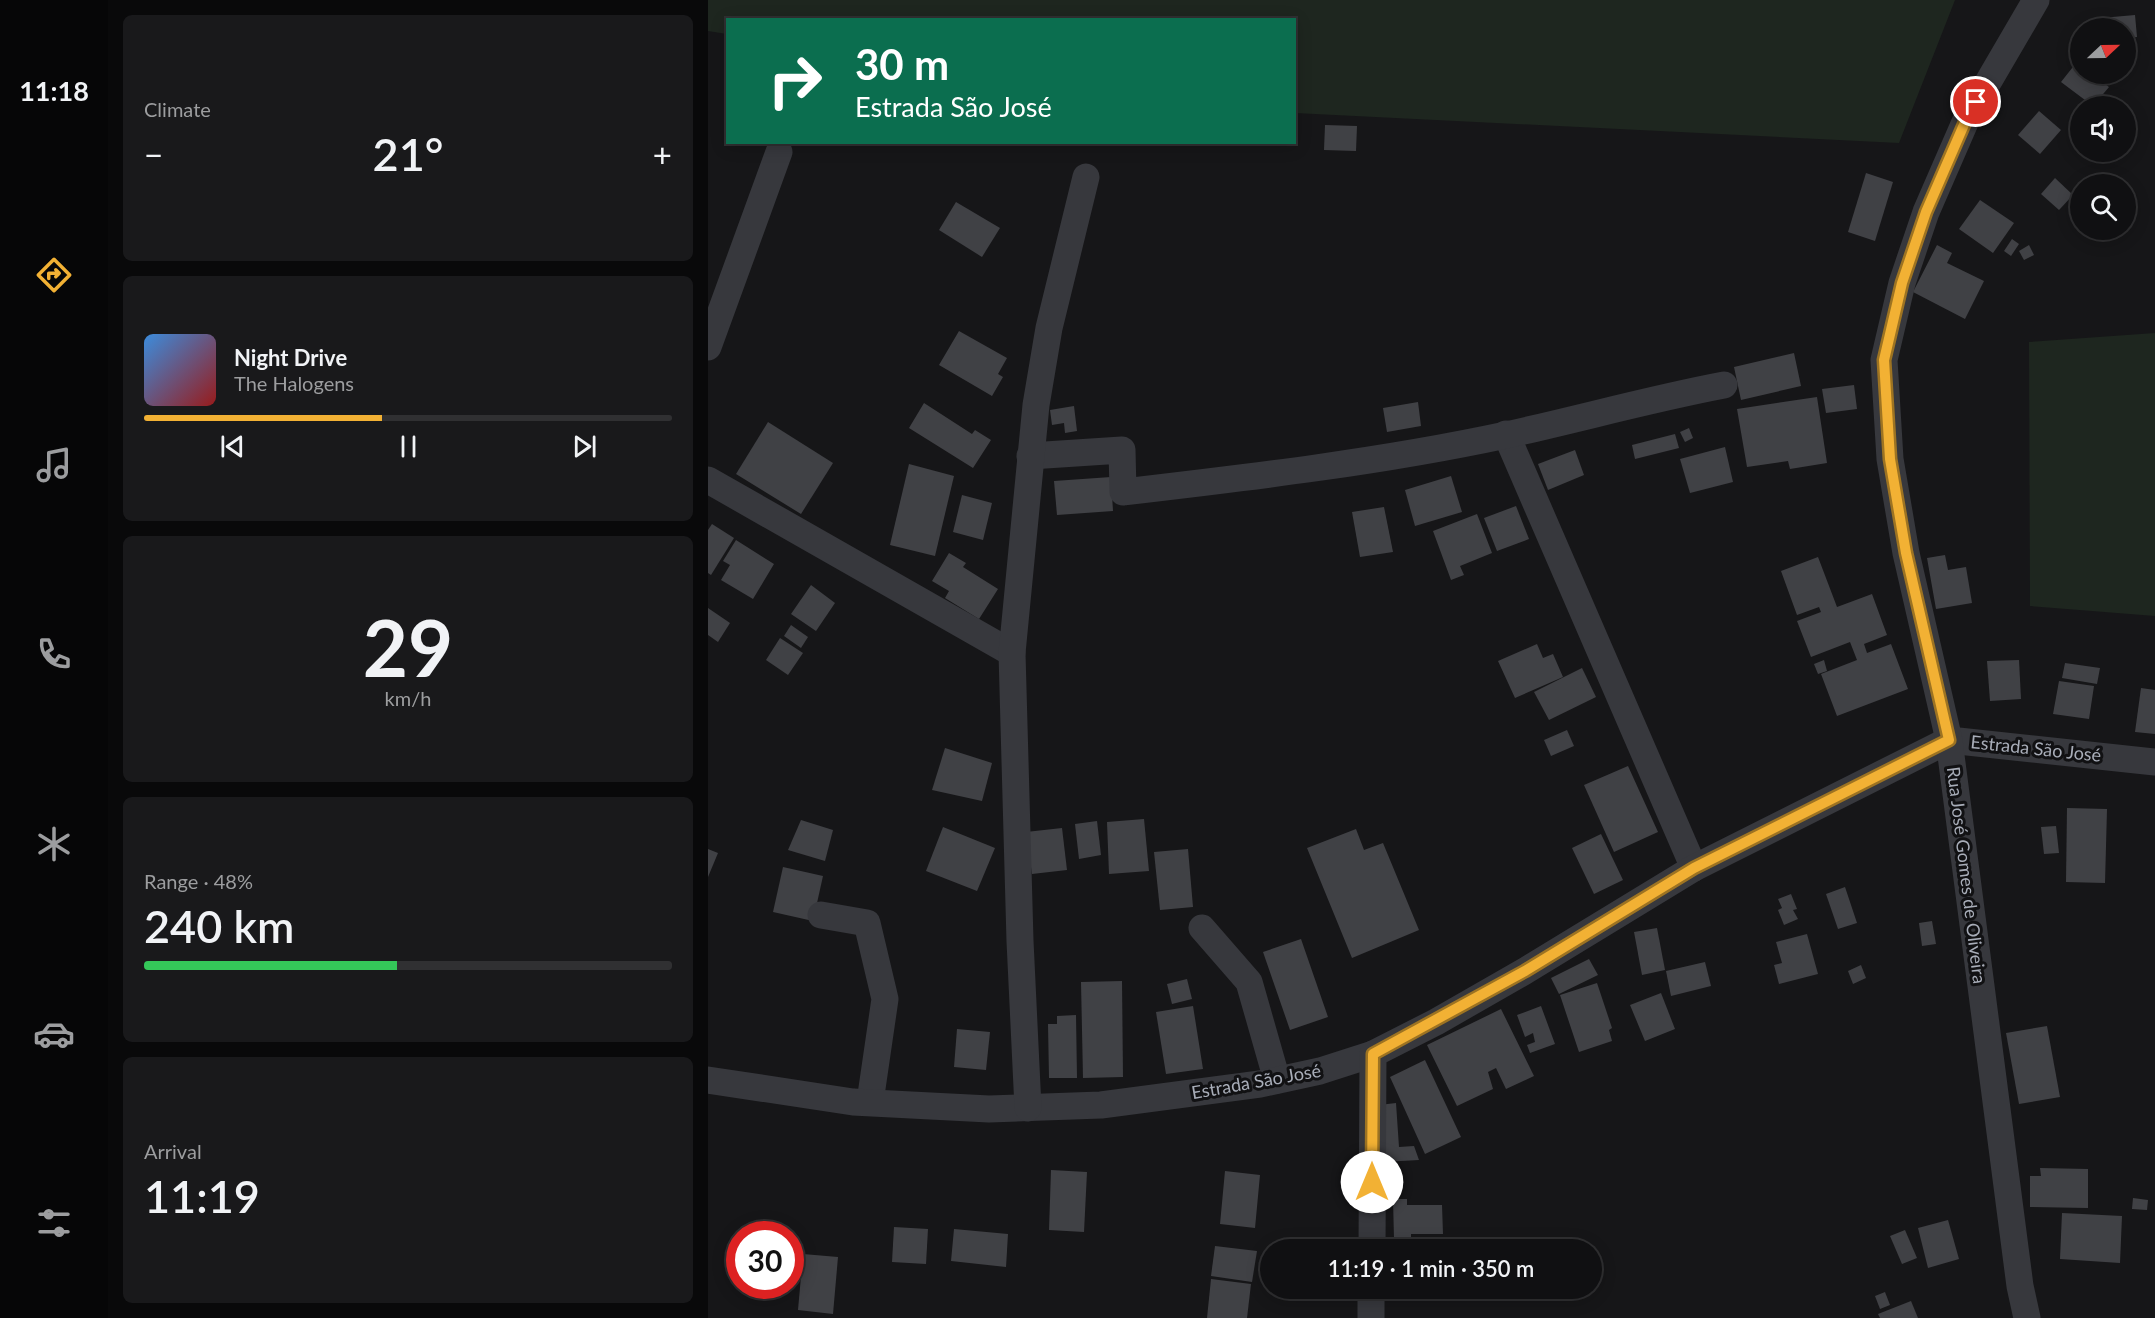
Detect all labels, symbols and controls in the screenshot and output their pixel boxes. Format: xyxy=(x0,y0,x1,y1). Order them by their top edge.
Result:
north arrow xyxy=(2070,18,2136,84)
map controls xyxy=(2070,18,2136,240)
text: 30 m xyxy=(855,39,949,89)
icon: right xyxy=(756,42,834,120)
text: 11:18 xyxy=(19,74,89,107)
pin xyxy=(1950,76,2001,127)
icon: arrive xyxy=(1959,85,1992,118)
text: Estrada São José xyxy=(855,90,1052,123)
button: sound xyxy=(2070,96,2136,162)
text: Climate xyxy=(144,97,211,121)
text: 21° xyxy=(373,127,443,181)
text: − xyxy=(144,134,163,174)
text: + xyxy=(653,134,672,174)
button: search xyxy=(2070,174,2136,240)
icon: directions xyxy=(33,254,75,296)
text: Night Drive xyxy=(234,344,347,371)
text: The Halogens xyxy=(234,371,354,395)
icon: previous xyxy=(216,430,249,463)
icon: pause xyxy=(392,430,425,463)
icon: next xyxy=(568,430,601,463)
icon: music xyxy=(33,444,75,486)
text: 29 xyxy=(363,600,453,694)
icon: phone xyxy=(33,633,75,675)
text: km/h xyxy=(385,686,431,710)
street label: Estrada São José xyxy=(1970,730,2102,766)
street label: Rua José Gomes de Oliveira xyxy=(1943,765,1991,985)
icon: climate xyxy=(33,823,75,865)
text: Range · 48% xyxy=(144,869,253,893)
text: 240 km xyxy=(144,899,294,953)
icon: car xyxy=(33,1013,75,1055)
street label: Estrada São José xyxy=(1190,1059,1322,1103)
text: Arrival xyxy=(144,1139,202,1163)
position arrow xyxy=(1340,1150,1404,1214)
text: 11:19 xyxy=(144,1169,260,1223)
icon: filters xyxy=(33,1202,75,1244)
speed limit sign: 30 xyxy=(726,1221,804,1299)
text: 11:19 · 1 min · 350 m xyxy=(1328,1255,1534,1282)

